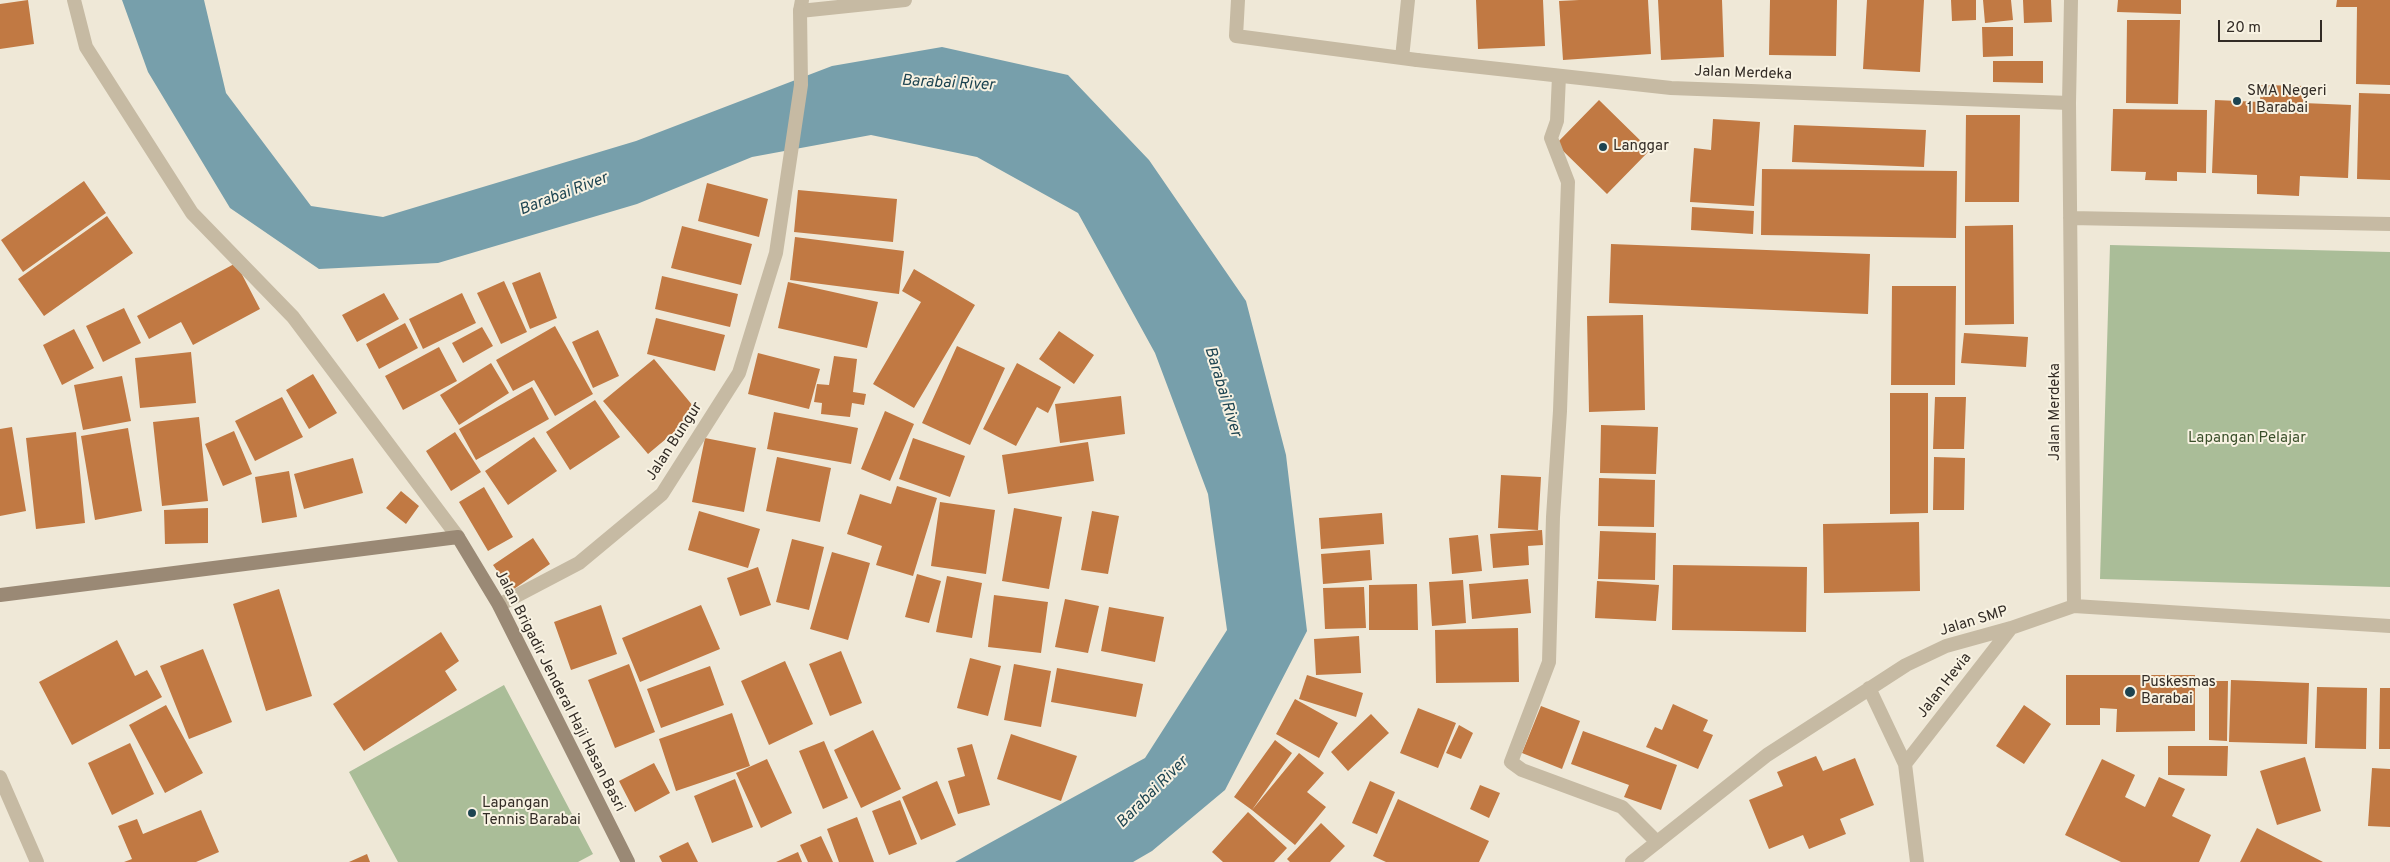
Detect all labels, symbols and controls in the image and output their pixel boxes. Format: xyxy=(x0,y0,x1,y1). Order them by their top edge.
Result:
scale bar xyxy=(2220,10,2324,42)
text: 20 m xyxy=(2226,19,2261,38)
street label: Jalan Merdeka xyxy=(1694,63,1792,85)
water label: Barabai River xyxy=(901,72,995,96)
place label: SMA Negeri 1 Barabai xyxy=(2247,83,2327,118)
marker: SMA Negeri 1 Barabai xyxy=(2231,95,2243,107)
place label: Langgar xyxy=(1613,138,1669,156)
marker: Langgar xyxy=(1597,141,1609,153)
water label: Barabai River xyxy=(517,169,611,221)
water label: Barabai River xyxy=(1199,345,1245,439)
street label: Jalan Merdeka xyxy=(2047,363,2065,461)
street label: Jalan Bungur xyxy=(643,399,707,485)
park label: Lapangan Pelajar xyxy=(2188,430,2306,448)
street label: Jalan Brigadir Jenderal Haji Hasan Basri xyxy=(490,567,628,815)
street label: Jalan SMP xyxy=(1938,603,2010,641)
street label: Jalan Hevia xyxy=(1914,650,1976,722)
place label: Puskesmas Barabai xyxy=(2141,674,2216,709)
marker: Puskesmas Barabai xyxy=(2123,685,2137,699)
water label: Barabai River xyxy=(1113,753,1193,833)
place label: Lapangan Tennis Barabai xyxy=(482,795,581,830)
marker: Lapangan Tennis Barabai xyxy=(466,807,478,819)

